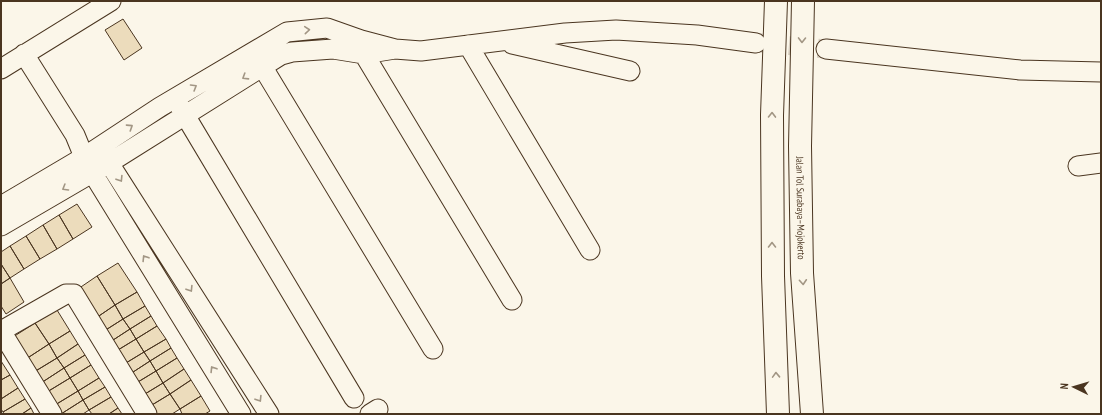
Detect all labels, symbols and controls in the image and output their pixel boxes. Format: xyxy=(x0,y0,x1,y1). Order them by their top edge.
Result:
one-way arrow xyxy=(304,26,310,35)
one-way arrow xyxy=(798,37,806,43)
one-way arrow xyxy=(242,72,249,80)
one-way arrow xyxy=(190,85,197,92)
one-way arrow xyxy=(768,112,777,118)
one-way arrow xyxy=(126,124,133,132)
street label: Jalan Tol Surabaya–Mojokerto xyxy=(793,155,808,260)
one-way arrow xyxy=(115,175,122,182)
one-way arrow xyxy=(62,183,69,190)
one-way arrow xyxy=(768,242,776,248)
one-way arrow xyxy=(142,255,150,262)
one-way arrow xyxy=(798,279,807,285)
one-way arrow xyxy=(185,285,192,292)
one-way arrow xyxy=(210,366,218,373)
north arrow xyxy=(1054,367,1094,407)
one-way arrow xyxy=(772,372,781,378)
text: N xyxy=(1057,383,1071,390)
one-way arrow xyxy=(255,395,262,402)

